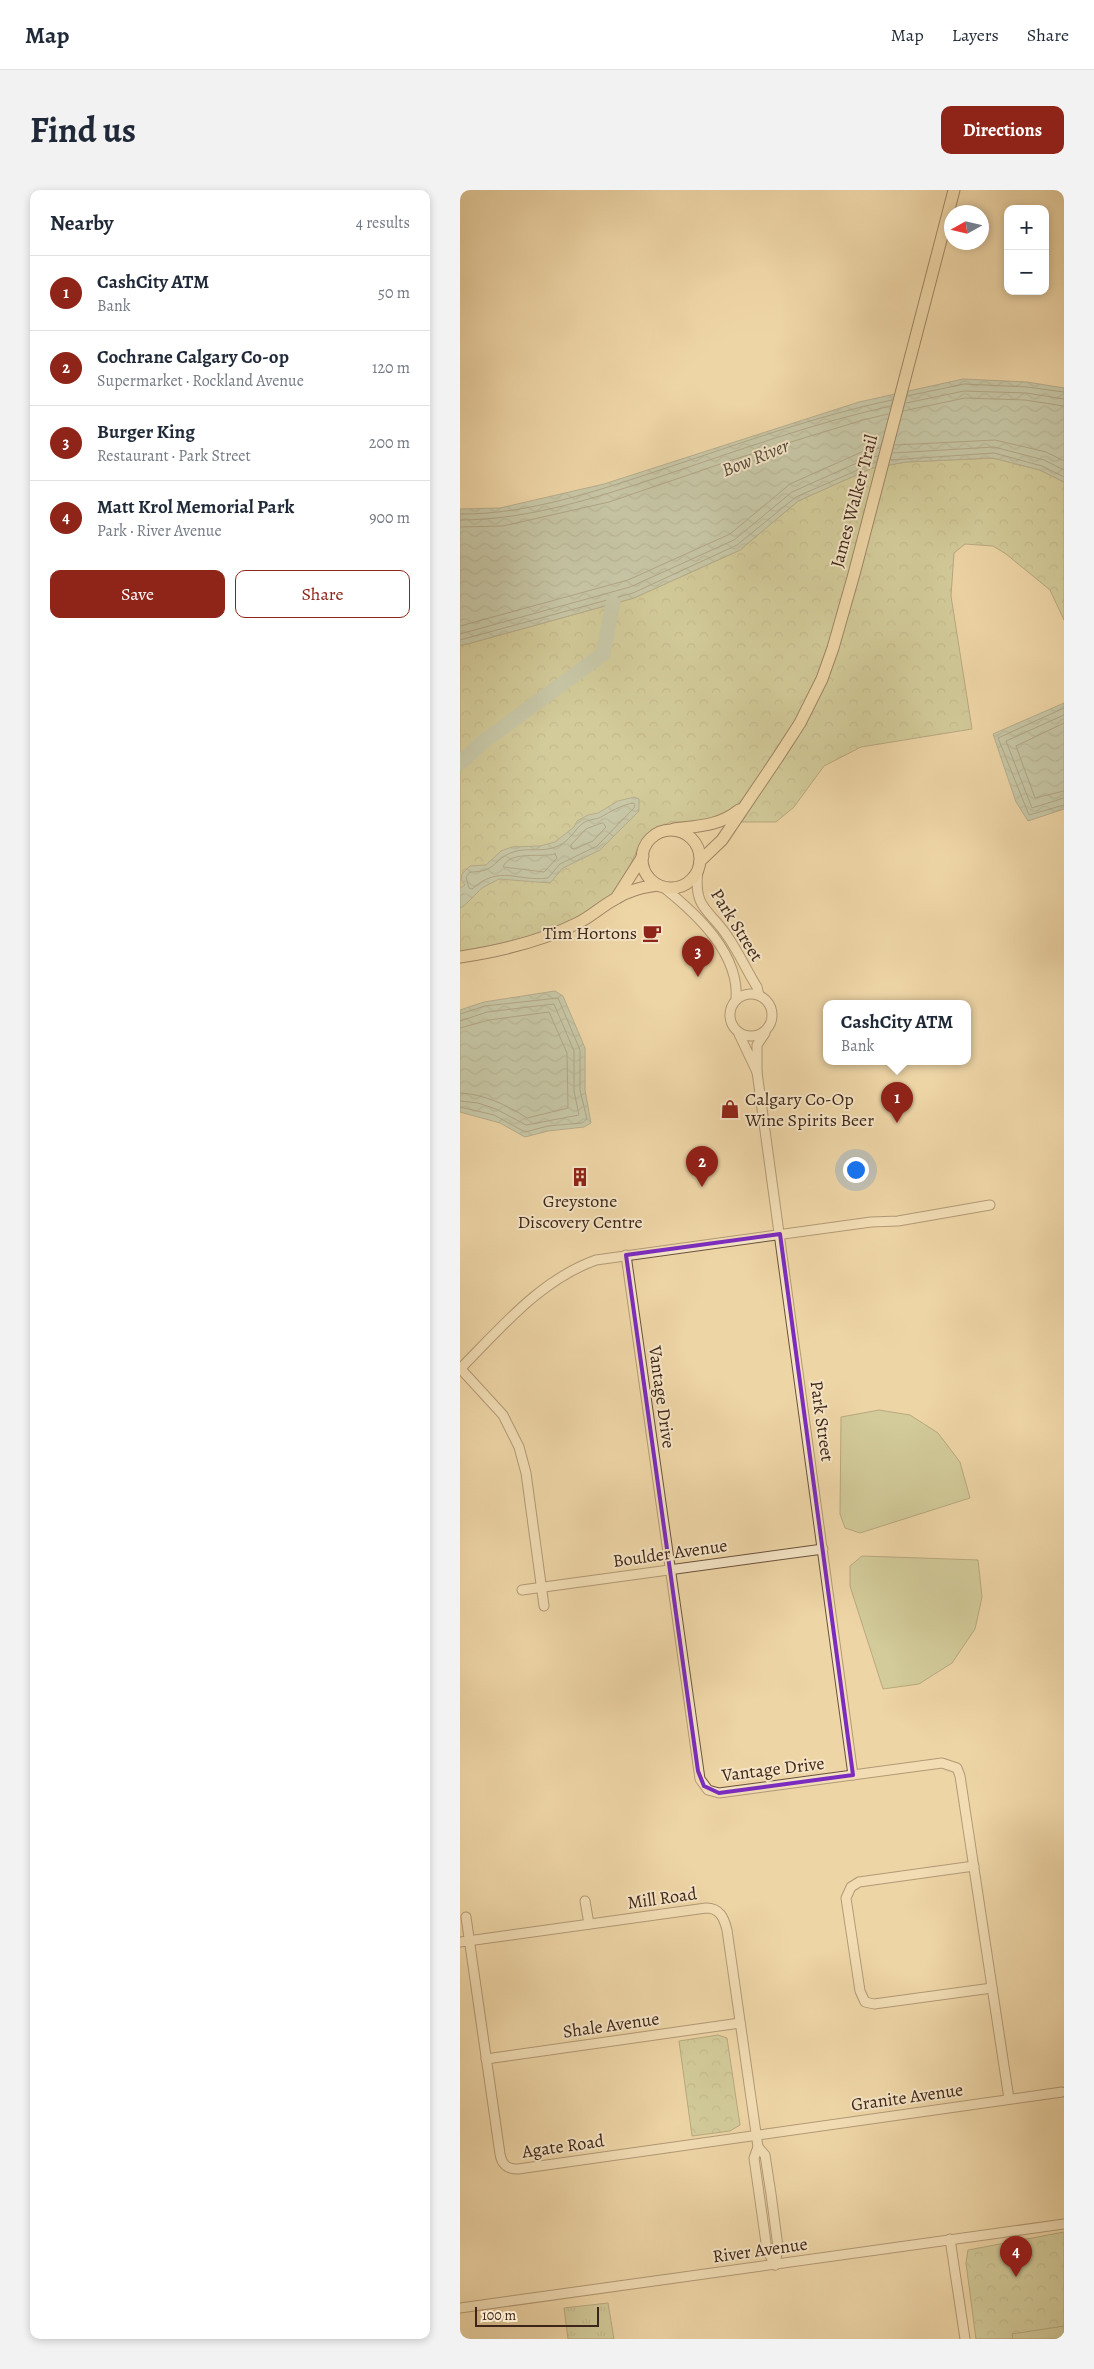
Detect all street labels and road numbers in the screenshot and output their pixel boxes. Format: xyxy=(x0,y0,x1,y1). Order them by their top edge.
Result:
street label: James Walker Trail xyxy=(825,431,883,570)
street label: Park Street xyxy=(705,884,769,966)
street label: Vantage Drive xyxy=(643,1343,681,1450)
street label: Park Street xyxy=(804,1379,840,1463)
street label: Boulder Avenue xyxy=(611,1533,729,1573)
street label: Vantage Drive xyxy=(719,1751,826,1787)
street label: Mill Road xyxy=(626,1881,699,1915)
street label: Shale Avenue xyxy=(561,2006,661,2044)
street label: Granite Avenue xyxy=(849,2077,965,2117)
street label: Agate Road xyxy=(519,2128,606,2164)
street label: River Avenue xyxy=(711,2231,809,2269)

